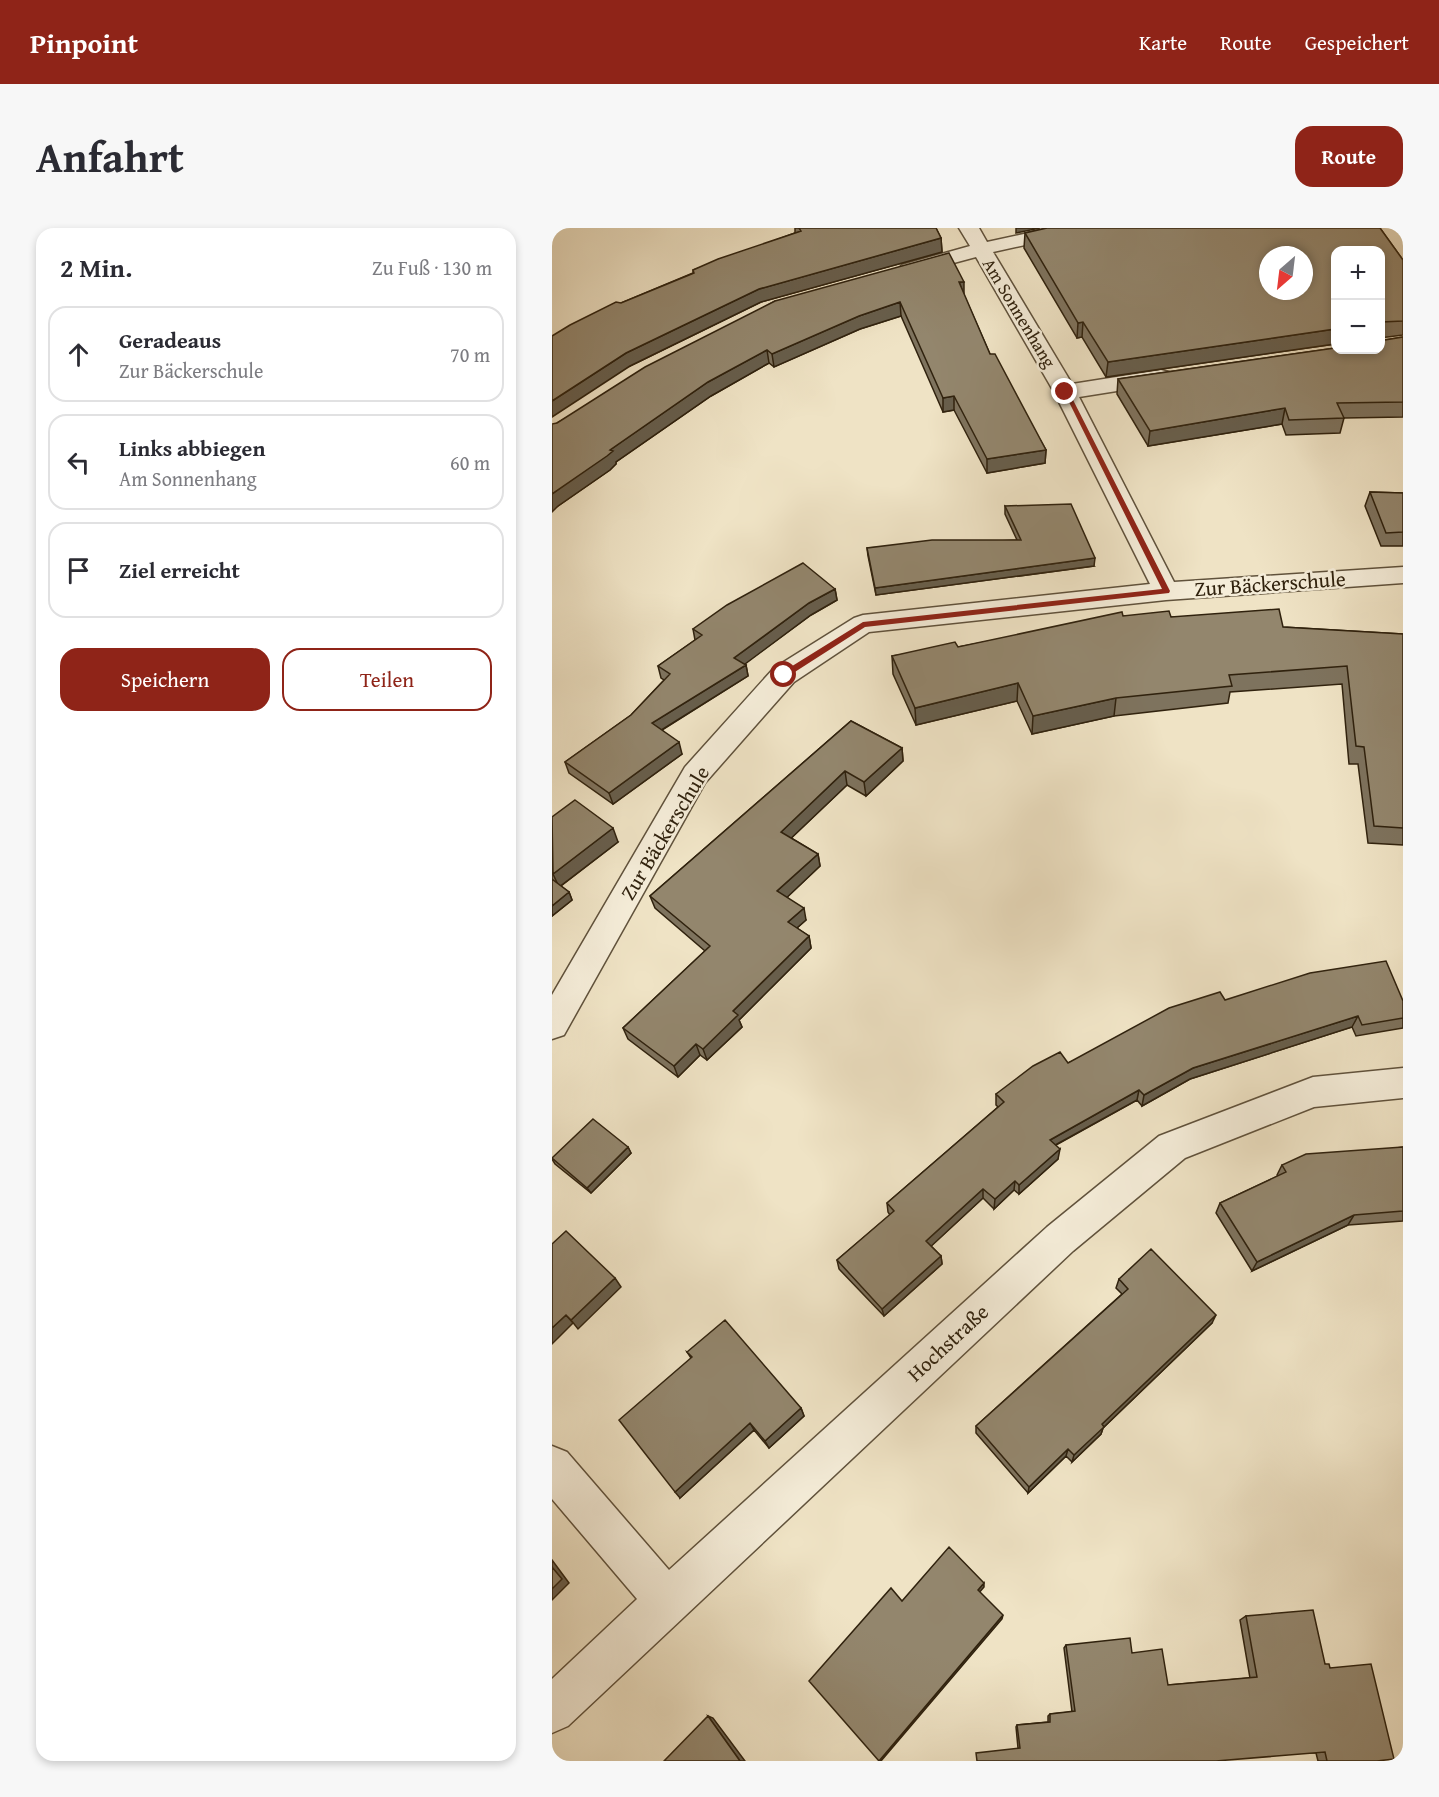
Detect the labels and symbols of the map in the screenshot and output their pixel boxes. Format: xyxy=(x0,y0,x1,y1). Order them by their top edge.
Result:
north arrow xyxy=(1259,246,1313,300)
street label: Am Sonnenhang xyxy=(976,253,1063,373)
route end xyxy=(1051,378,1077,404)
street label: Zur Bäckerschule xyxy=(1193,563,1347,604)
route start xyxy=(770,661,796,687)
street label: Zur Bäckerschule xyxy=(612,760,717,906)
street label: Hochstraße xyxy=(900,1297,996,1389)

